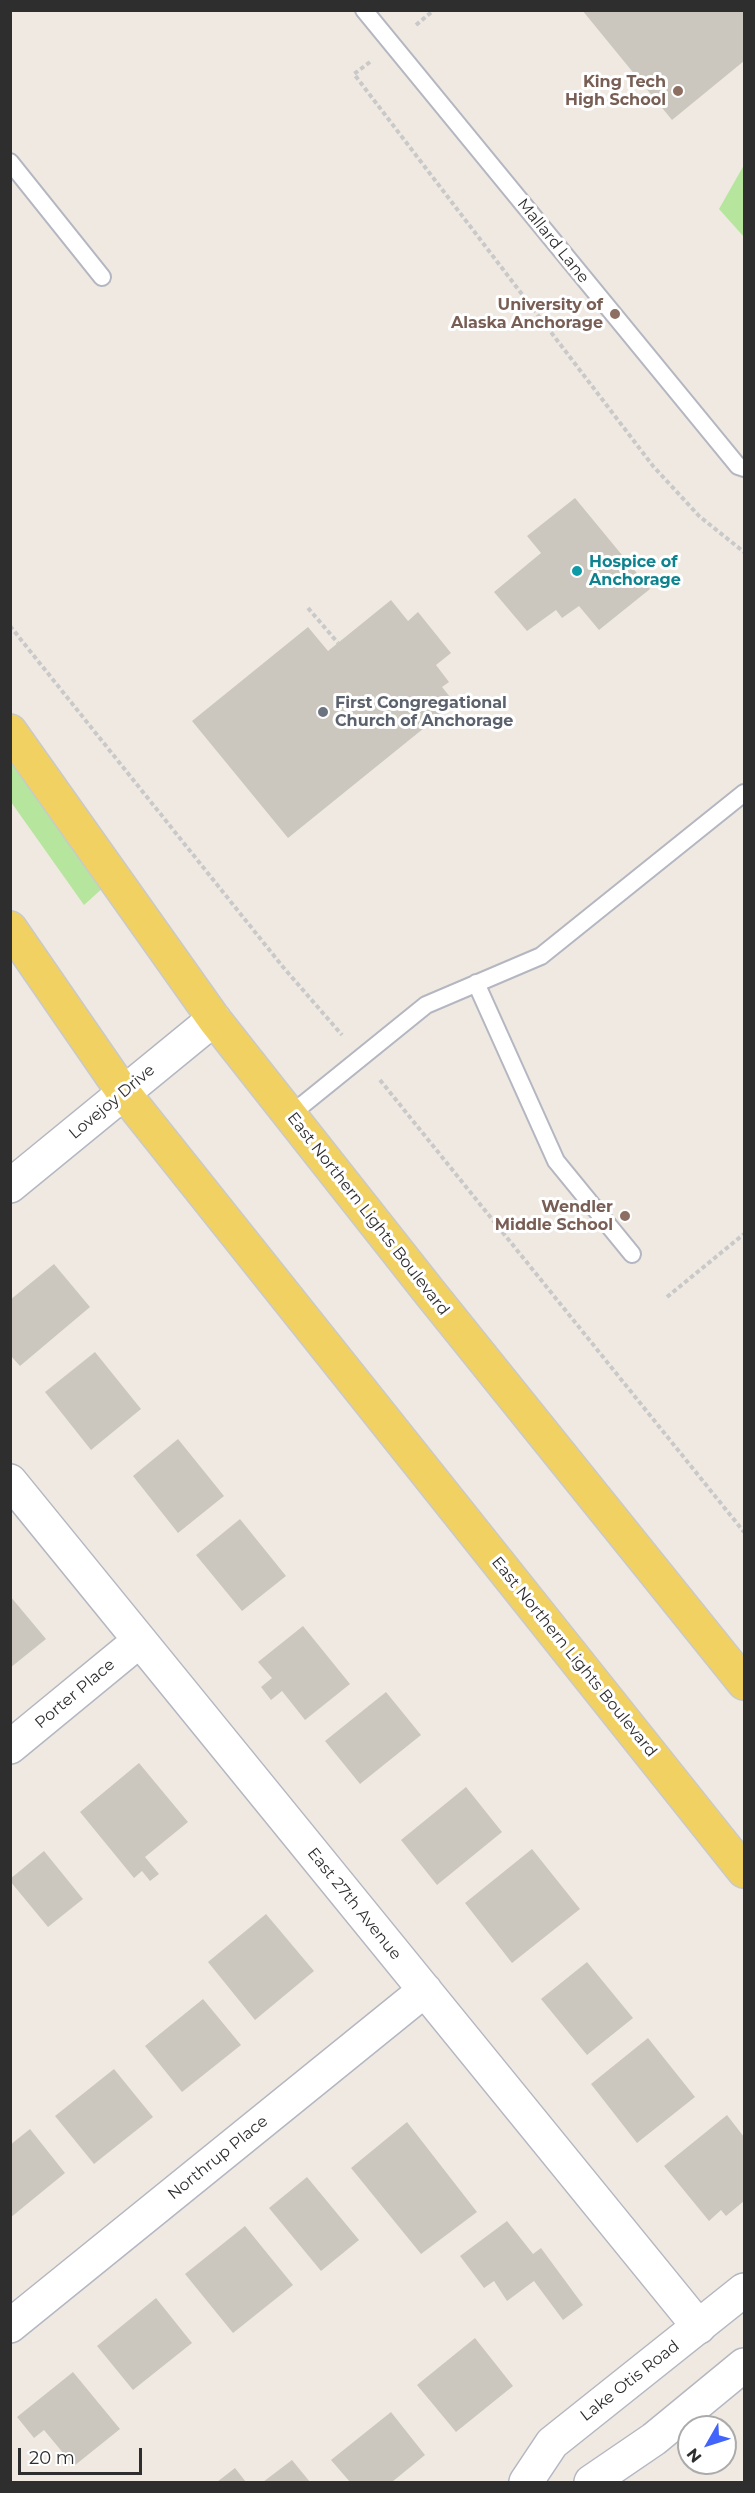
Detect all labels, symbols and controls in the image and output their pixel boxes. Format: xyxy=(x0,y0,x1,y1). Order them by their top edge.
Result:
place label: King Tech High School xyxy=(565,72,666,110)
marker: King Tech High School xyxy=(671,84,685,98)
street label: Mallard Lane xyxy=(513,195,593,287)
place label: University of Alaska Anchorage xyxy=(451,295,603,333)
marker: University of Alaska Anchorage xyxy=(608,307,622,321)
place label: Hospice of Anchorage xyxy=(589,552,681,590)
marker: Hospice of Anchorage xyxy=(570,564,584,578)
place label: First Congregational Church of Anchorage xyxy=(335,693,513,731)
marker: First Congregational Church of Anchorage xyxy=(316,705,330,719)
street label: Lovejoy Drive xyxy=(65,1061,159,1143)
street label: East Northern Lights Boulevard xyxy=(283,1109,453,1319)
place label: Wendler Middle School xyxy=(495,1197,613,1235)
marker: Wendler Middle School xyxy=(618,1209,632,1223)
street label: East Northern Lights Boulevard xyxy=(487,1553,661,1761)
street label: Porter Place xyxy=(31,1655,119,1733)
street label: East 27th Avenue xyxy=(303,1844,405,1964)
street label: Northrup Place xyxy=(164,2112,272,2204)
street label: Lake Otis Road xyxy=(577,2336,683,2426)
north arrow xyxy=(677,2415,737,2475)
scale bar xyxy=(21,2436,146,2474)
text: N xyxy=(683,2444,706,2466)
text: 20 m xyxy=(29,2447,75,2469)

